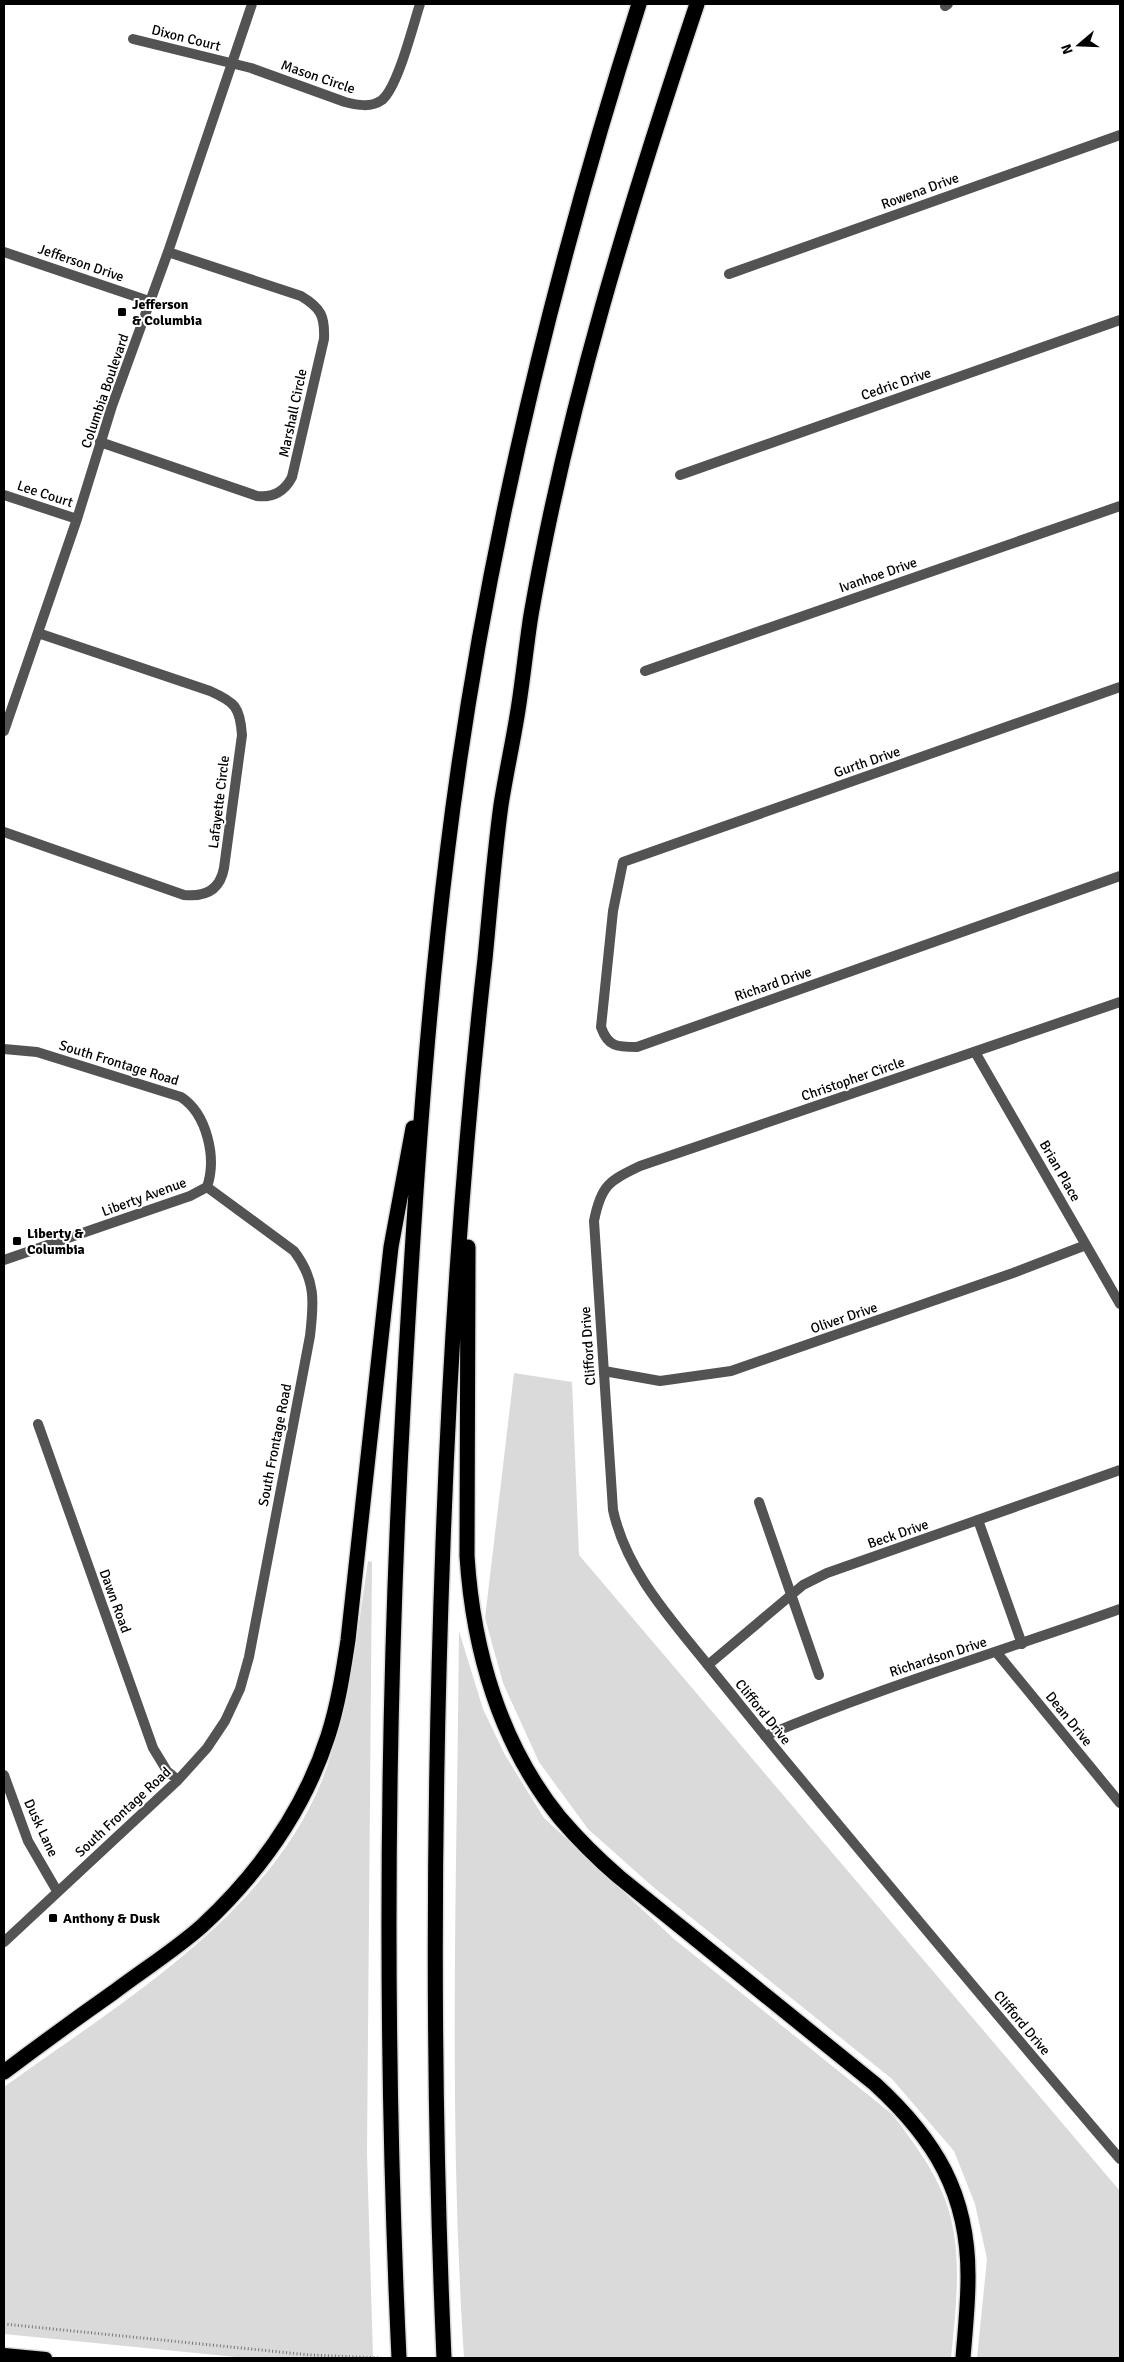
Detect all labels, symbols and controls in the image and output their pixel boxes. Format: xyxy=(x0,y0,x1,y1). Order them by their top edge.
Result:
north arrow xyxy=(1054,20,1104,70)
street label: Dixon Court xyxy=(150,21,222,55)
text: N xyxy=(1058,42,1077,56)
street label: Mason Circle xyxy=(279,56,357,98)
street label: Rowena Drive xyxy=(879,169,961,213)
street label: Jefferson Drive xyxy=(36,240,126,286)
place label: Jefferson & Columbia xyxy=(132,296,202,329)
marker: Jefferson & Columbia xyxy=(116,306,128,318)
street label: Columbia Boulevard xyxy=(77,332,133,450)
street label: Cedric Drive xyxy=(859,364,933,404)
street label: Marshall Circle xyxy=(275,367,311,459)
street label: Lee Court xyxy=(15,477,75,511)
street label: Ivanhoe Drive xyxy=(837,554,919,596)
street label: Gurth Drive xyxy=(832,743,902,781)
street label: Lafayette Circle xyxy=(205,754,233,850)
street label: Richard Drive xyxy=(732,963,814,1005)
street label: South Frontage Road xyxy=(57,1037,181,1089)
street label: Christopher Circle xyxy=(799,1053,907,1105)
street label: Brian Place xyxy=(1036,1137,1084,1205)
street label: Liberty Avenue xyxy=(99,1174,189,1220)
place label: Liberty & Columbia xyxy=(27,1225,85,1258)
marker: Liberty & Columbia xyxy=(11,1235,23,1247)
street label: Oliver Drive xyxy=(808,1299,880,1337)
street label: Clifford Drive xyxy=(577,1306,599,1386)
street label: South Frontage Road xyxy=(255,1382,295,1508)
street label: Beck Drive xyxy=(865,1516,931,1552)
street label: Dawn Road xyxy=(96,1567,134,1635)
street label: Richardson Drive xyxy=(887,1633,989,1681)
street label: Clifford Drive xyxy=(731,1676,795,1748)
street label: Dean Drive xyxy=(1042,1688,1096,1750)
street label: South Frontage Road xyxy=(72,1763,174,1861)
street label: Dusk Lane xyxy=(20,1796,62,1860)
place label: Anthony & Dusk xyxy=(63,1910,161,1927)
marker: Anthony & Dusk xyxy=(47,1912,59,1924)
street label: Clifford Drive xyxy=(990,1987,1054,2059)

